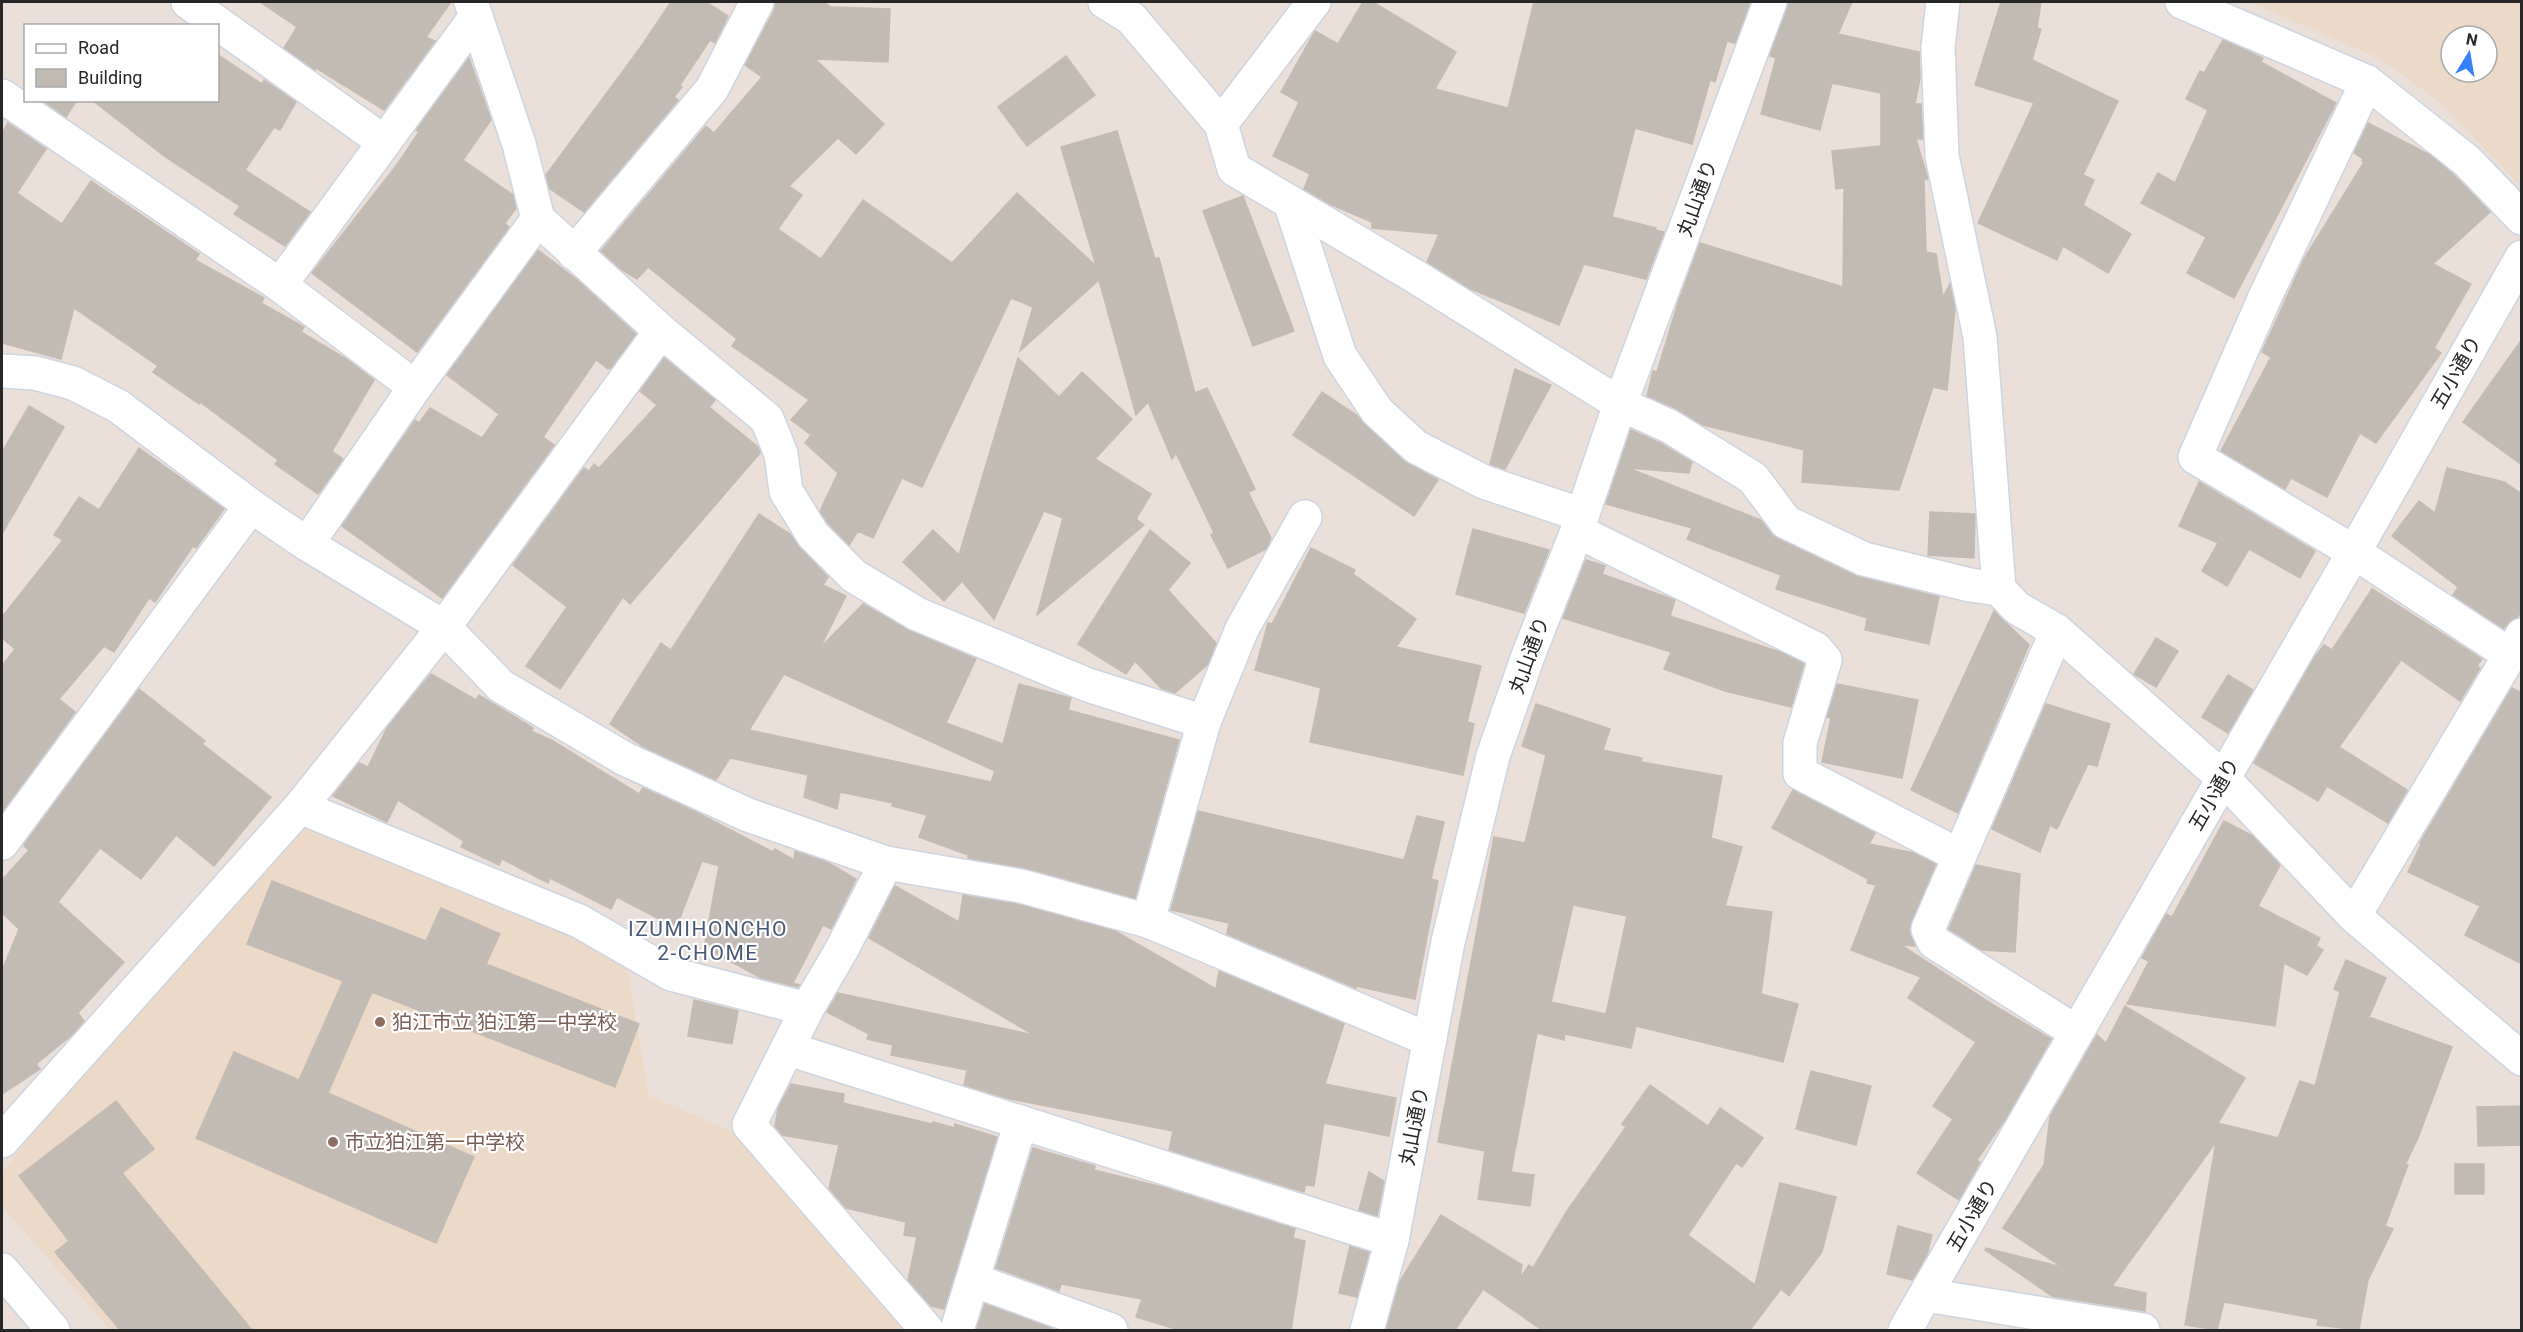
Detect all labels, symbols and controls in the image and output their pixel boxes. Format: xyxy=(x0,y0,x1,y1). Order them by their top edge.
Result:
legend xyxy=(24,24,219,102)
north arrow xyxy=(2439,24,2499,84)
text: N xyxy=(2464,29,2479,50)
text: Road xyxy=(78,37,119,58)
text: Building xyxy=(78,67,142,88)
street label: 丸山通り xyxy=(1672,156,1722,240)
street label: 五小通り xyxy=(2426,331,2486,413)
street label: 丸山通り xyxy=(1504,613,1554,697)
street label: 五小通り xyxy=(2184,753,2244,835)
district label: IZUMIHONCHO 2-CHOME xyxy=(628,917,788,965)
place label: 狛江市立 狛江第一中学校 xyxy=(392,1010,617,1034)
marker: 狛江市立 狛江第一中学校 xyxy=(373,1015,387,1029)
street label: 丸山通り xyxy=(1395,1084,1433,1168)
place label: 市立狛江第一中学校 xyxy=(345,1130,525,1154)
marker: 市立狛江第一中学校 xyxy=(326,1135,340,1149)
street label: 五小通り xyxy=(1942,1174,2002,1256)

